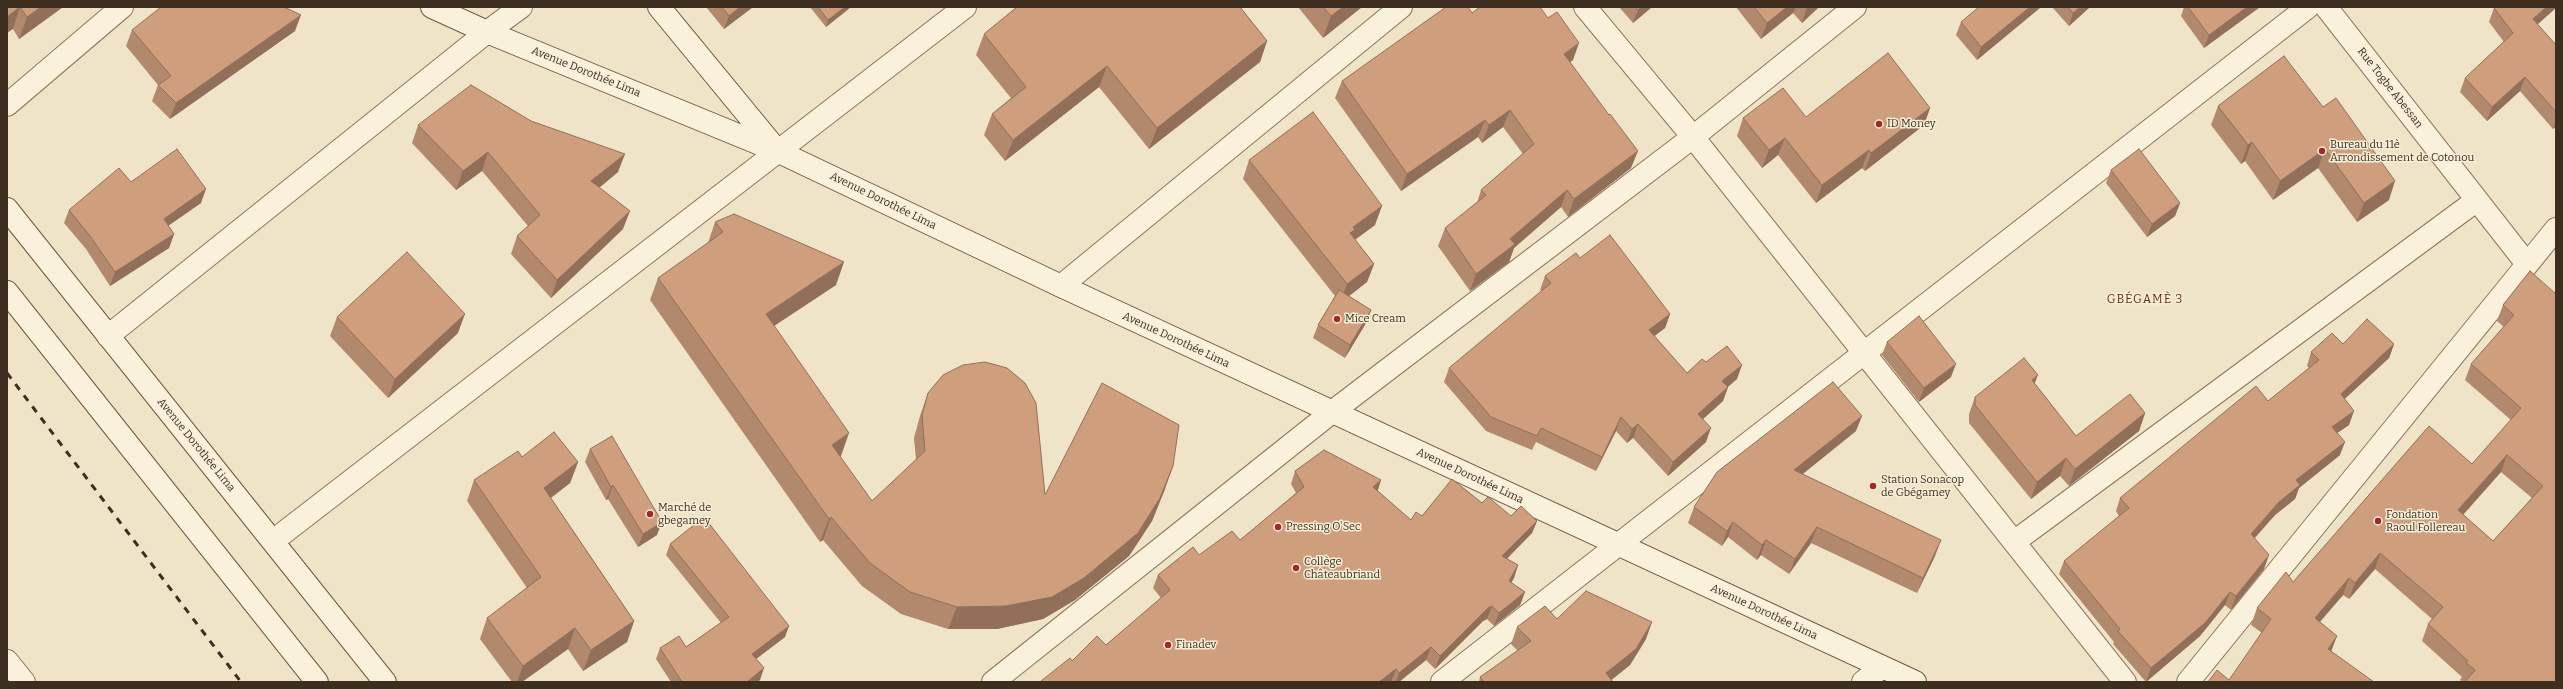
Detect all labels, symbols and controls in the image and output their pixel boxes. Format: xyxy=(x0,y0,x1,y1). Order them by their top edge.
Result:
street label: Avenue Dorothée Lima xyxy=(529,44,643,100)
street label: Rue Togbe Abessan xyxy=(2355,45,2425,131)
place label: ID Money xyxy=(1887,117,1935,131)
marker: ID Money xyxy=(1874,119,1884,129)
place label: Bureau du 11è Arrondissement de Cotonou xyxy=(2330,138,2474,164)
marker: Bureau du 11è Arrondissement de Cotonou xyxy=(2317,146,2327,156)
street label: Avenue Dorothée Lima xyxy=(828,170,938,232)
district label: GBÉGAMÈ 3 xyxy=(2107,293,2183,307)
street label: Avenue Dorothée Lima xyxy=(1120,309,1232,371)
place label: Mice Cream xyxy=(1345,312,1406,326)
marker: Mice Cream xyxy=(1332,314,1342,324)
street label: Avenue Dorothée Lima xyxy=(154,396,238,494)
street label: Avenue Dorothée Lima xyxy=(1414,445,1526,507)
place label: Station Sonacop de Gbégamey xyxy=(1881,473,1964,499)
marker: Station Sonacop de Gbégamey xyxy=(1868,481,1878,491)
place label: Marché de gbegamey xyxy=(658,501,711,527)
place label: Fondation Raoul Follereau xyxy=(2386,508,2465,534)
marker: Marché de gbegamey xyxy=(645,509,655,519)
marker: Fondation Raoul Follereau xyxy=(2373,516,2383,526)
place label: Pressing O'Sec xyxy=(1286,520,1361,534)
marker: Pressing O'Sec xyxy=(1273,522,1283,532)
place label: Collège Châteaubriand xyxy=(1304,555,1380,581)
marker: Collège Châteaubriand xyxy=(1291,563,1301,573)
street label: Avenue Dorothée Lima xyxy=(1708,581,1820,643)
place label: Finadev xyxy=(1176,638,1216,652)
marker: Finadev xyxy=(1163,640,1173,650)

